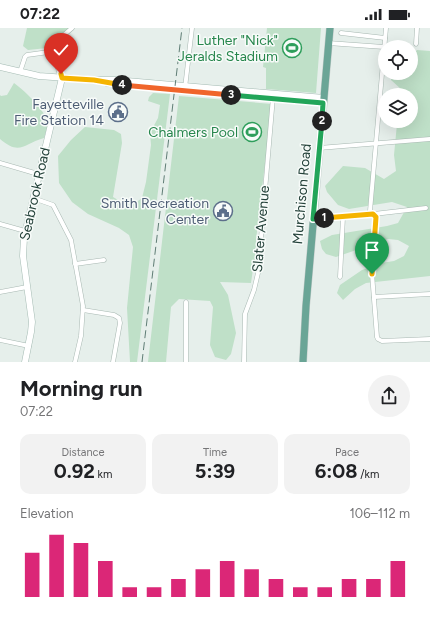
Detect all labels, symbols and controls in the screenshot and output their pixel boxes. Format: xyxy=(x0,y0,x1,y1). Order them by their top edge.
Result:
text: 07:22 xyxy=(20,5,60,23)
place label: Luther "Nick" Jeralds Stadium xyxy=(178,32,278,65)
pin xyxy=(44,33,78,74)
sports icon: Luther "Nick" Jeralds Stadium xyxy=(281,37,303,59)
icon: check xyxy=(50,39,72,61)
map controls xyxy=(378,40,418,128)
button: locate xyxy=(378,40,418,80)
pin: 4 xyxy=(112,75,132,95)
text: 4 xyxy=(119,78,125,91)
pin: 3 xyxy=(221,85,241,105)
text: 3 xyxy=(228,88,234,101)
button: layers xyxy=(378,88,418,128)
place label: Fayetteville Fire Station 14 xyxy=(14,96,104,129)
public building icon: Fayetteville Fire Station 14 xyxy=(107,101,129,123)
pin: 2 xyxy=(312,111,332,131)
text: 2 xyxy=(319,114,325,127)
sports icon: Chalmers Pool xyxy=(241,121,263,143)
place label: Chalmers Pool xyxy=(148,124,238,141)
street label: Murchison Road xyxy=(289,143,315,245)
street label: Seabrook Road xyxy=(16,146,54,242)
street label: Slater Avenue xyxy=(249,184,273,273)
place label: Smith Recreation Center xyxy=(101,195,209,228)
public building icon: Smith Recreation Center xyxy=(212,200,234,222)
pin: 1 xyxy=(314,208,334,228)
text: 1 xyxy=(322,211,326,224)
pin xyxy=(355,233,389,274)
icon: arrive xyxy=(361,239,383,261)
text: Morning run xyxy=(20,375,143,402)
button: share xyxy=(368,375,410,417)
text: 07:22 xyxy=(20,404,53,419)
text: Distance xyxy=(61,446,105,459)
text: Time xyxy=(203,446,227,459)
text: Pace xyxy=(335,446,359,459)
text: 0.92 xyxy=(54,459,95,483)
text: 5:39 xyxy=(195,459,235,483)
text: 6:08 xyxy=(315,459,358,483)
text: km xyxy=(95,468,112,481)
text: /km xyxy=(358,468,379,481)
text: Elevation xyxy=(20,506,73,521)
text: 106–112 m xyxy=(350,506,410,521)

